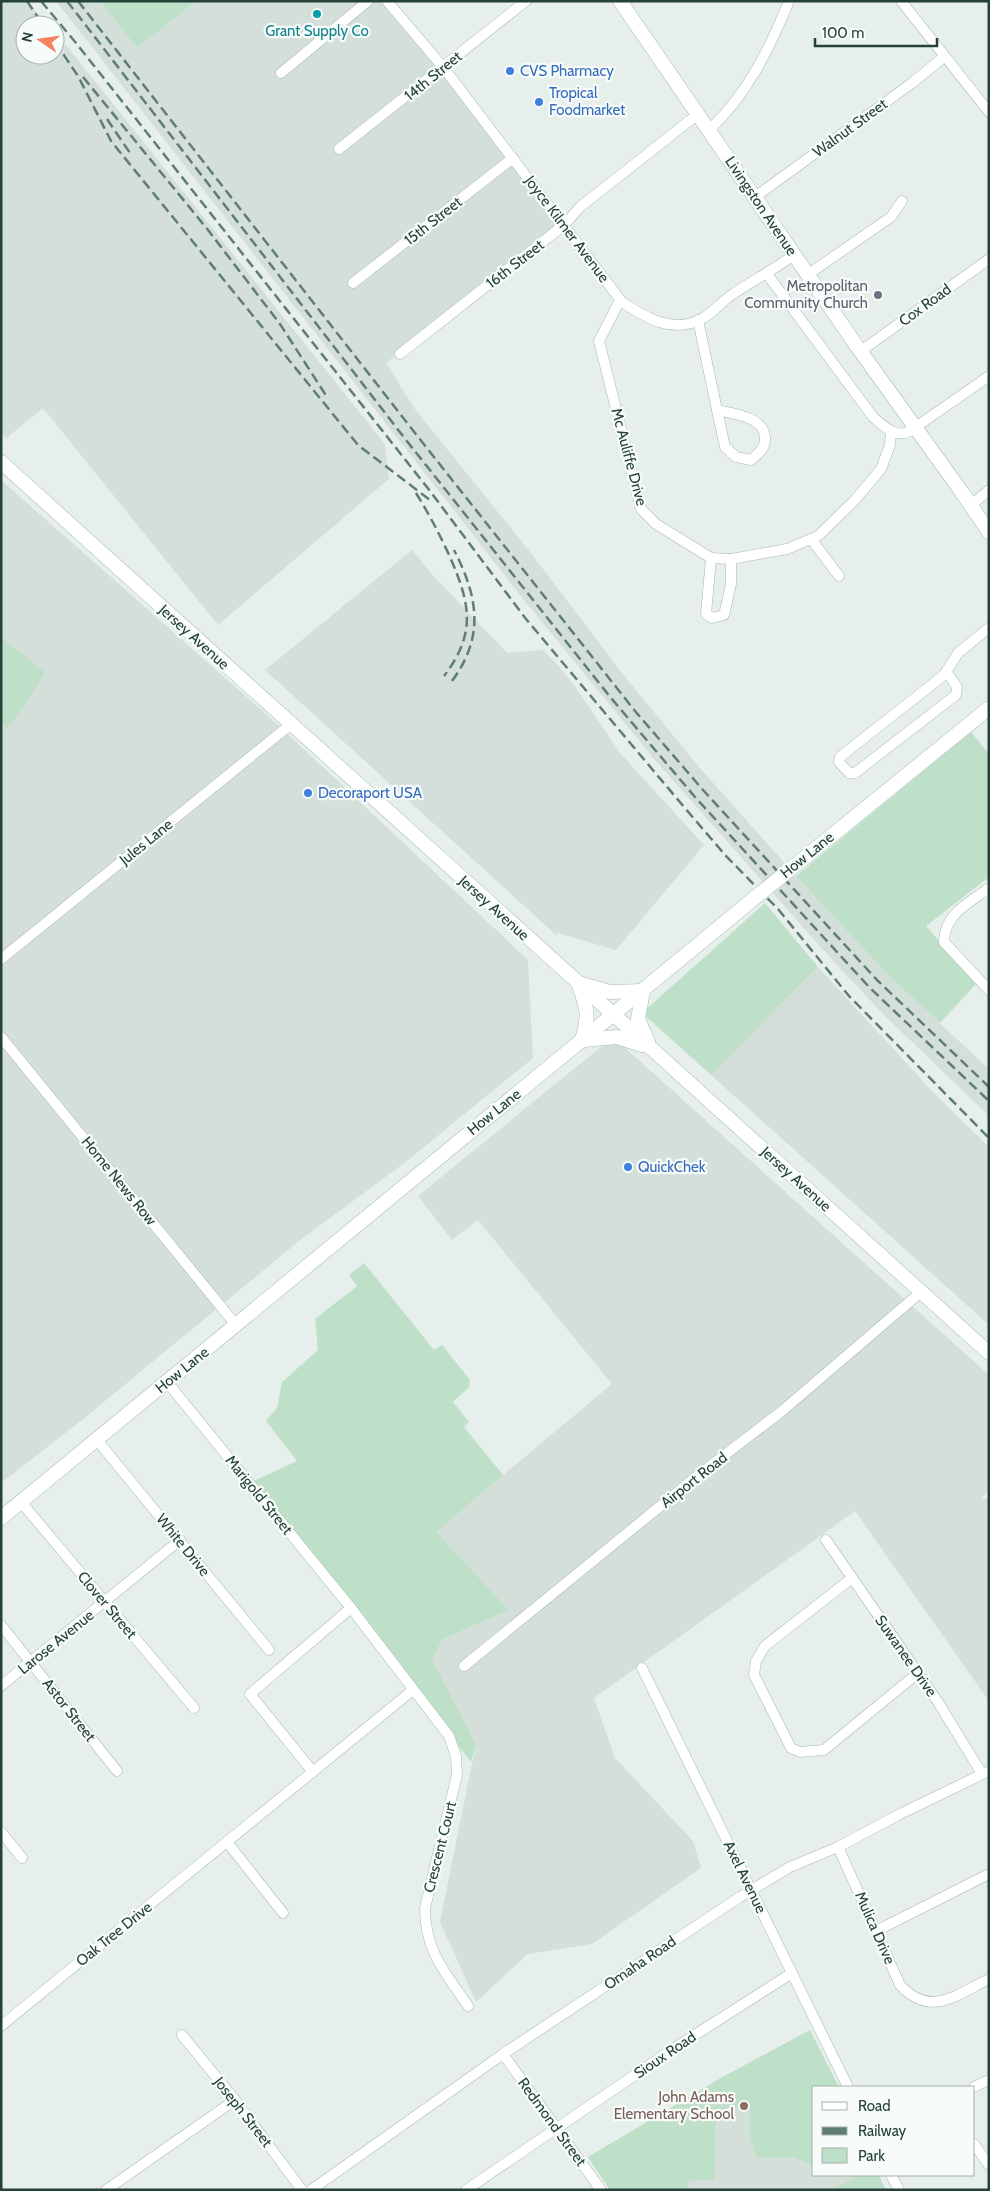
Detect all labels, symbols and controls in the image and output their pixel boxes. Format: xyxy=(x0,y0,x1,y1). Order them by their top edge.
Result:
marker: Grant Supply Co xyxy=(311,8,323,20)
north arrow xyxy=(15,15,65,65)
scale bar xyxy=(815,15,938,47)
place label: Grant Supply Co xyxy=(265,22,369,40)
text: 100 m xyxy=(822,24,864,42)
text: N xyxy=(17,30,37,44)
street label: 14th Street xyxy=(401,47,465,105)
place label: CVS Pharmacy xyxy=(520,62,614,80)
marker: CVS Pharmacy xyxy=(504,65,516,77)
place label: Tropical Foodmarket xyxy=(549,84,625,119)
street label: Walnut Street xyxy=(809,95,891,161)
marker: Tropical Foodmarket xyxy=(533,96,545,108)
street label: Livingston Avenue xyxy=(721,153,801,259)
street label: Joyce Kilmer Avenue xyxy=(520,171,613,286)
street label: 15th Street xyxy=(401,193,465,249)
street label: 16th Street xyxy=(482,236,548,292)
place label: Metropolitan Community Church xyxy=(744,277,868,312)
street label: Cox Road xyxy=(895,280,955,330)
marker: Metropolitan Community Church xyxy=(872,289,884,301)
street label: Mc Auliffe Drive xyxy=(607,406,651,508)
street label: Jersey Avenue xyxy=(154,600,233,673)
place label: Decoraport USA xyxy=(318,784,423,802)
marker: Decoraport USA xyxy=(302,787,314,799)
street label: Jules Lane xyxy=(115,815,176,869)
street label: How Lane xyxy=(777,828,838,882)
street label: Jersey Avenue xyxy=(454,871,533,944)
street label: How Lane xyxy=(464,1085,525,1139)
street label: Home News Row xyxy=(78,1133,160,1229)
street label: Jersey Avenue xyxy=(756,1142,835,1215)
place label: QuickChek xyxy=(638,1158,706,1176)
marker: QuickChek xyxy=(622,1161,634,1173)
street label: How Lane xyxy=(152,1343,213,1397)
street label: Airport Road xyxy=(657,1448,731,1512)
street label: Marigold Street xyxy=(222,1452,296,1538)
street label: White Drive xyxy=(152,1510,214,1580)
street label: Clover Street xyxy=(74,1568,140,1642)
street label: Larose Avenue xyxy=(14,1606,98,1678)
street label: Suwanee Drive xyxy=(871,1612,941,1700)
street label: Astor Street xyxy=(39,1675,99,1745)
street label: Crescent Court xyxy=(420,1799,460,1895)
street label: Axel Avenue xyxy=(720,1838,770,1916)
street label: Mulica Drive xyxy=(851,1889,899,1967)
street label: Oak Tree Drive xyxy=(72,1898,156,1970)
street label: Omaha Road xyxy=(601,1932,679,1994)
street label: Sioux Road xyxy=(631,2028,699,2082)
street label: Joseph Street xyxy=(209,2073,276,2151)
street label: Redmond Street xyxy=(514,2074,590,2170)
legend xyxy=(812,2086,975,2176)
place label: John Adams Elementary School xyxy=(614,2088,734,2123)
text: Road xyxy=(858,2097,891,2115)
marker: John Adams Elementary School xyxy=(738,2100,750,2112)
text: Railway xyxy=(858,2122,907,2140)
text: Park xyxy=(858,2147,885,2165)

